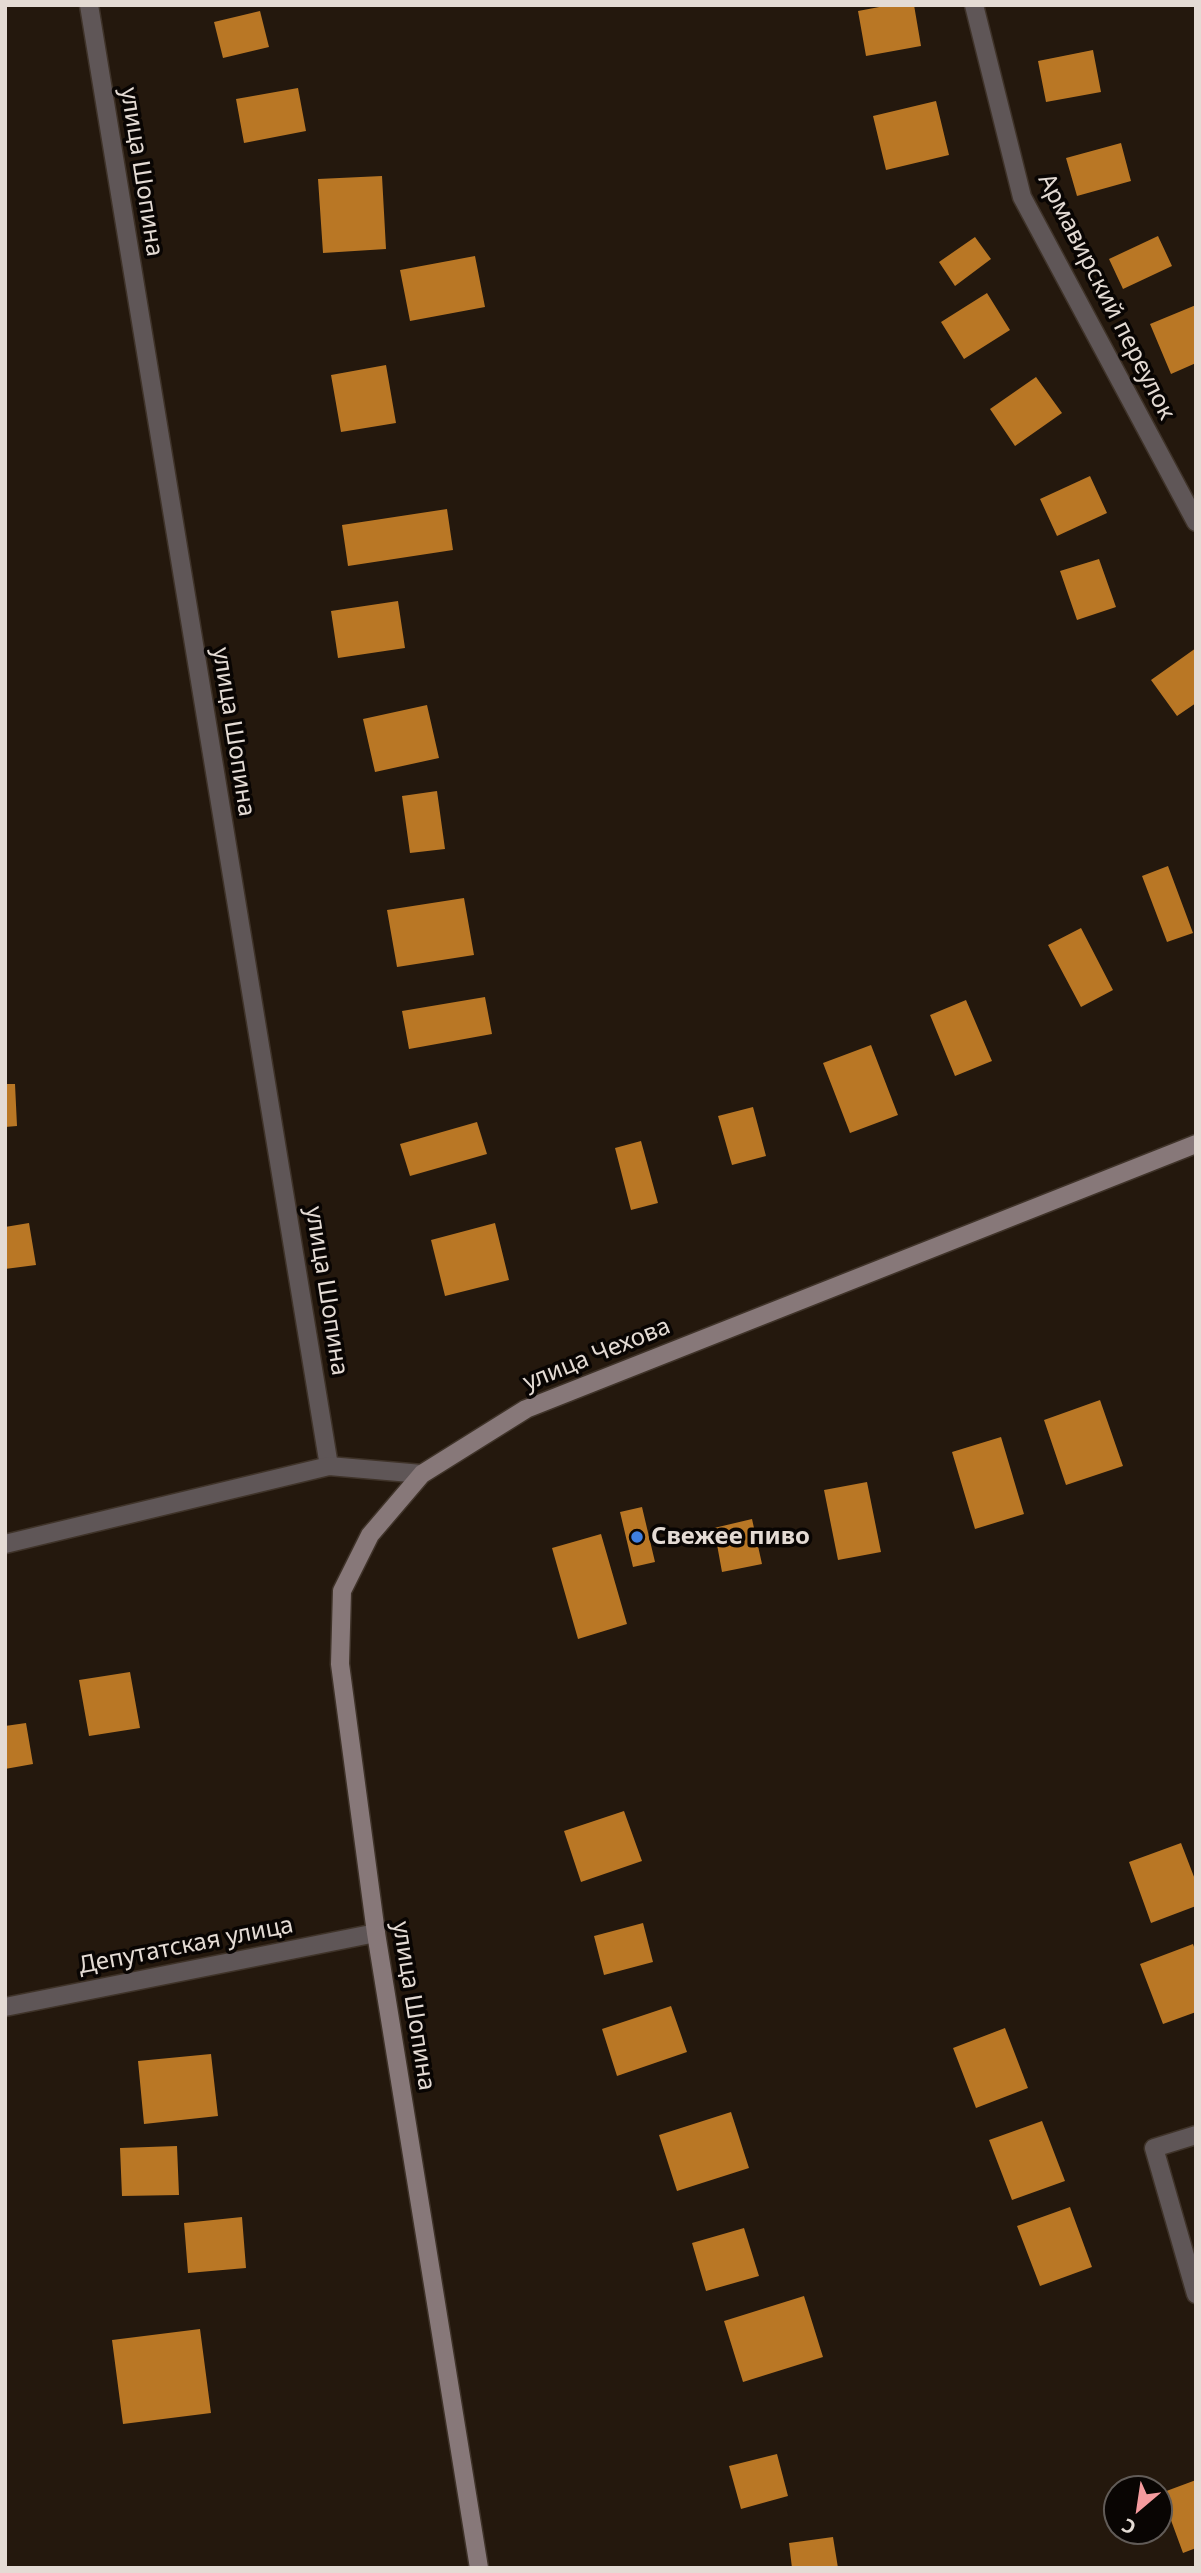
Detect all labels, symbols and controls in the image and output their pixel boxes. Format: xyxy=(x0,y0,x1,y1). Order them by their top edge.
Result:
street label: улица Шопина xyxy=(113,85,169,259)
street label: Армавирский переулок xyxy=(1031,169,1181,425)
street label: улица Шопина xyxy=(205,645,261,819)
street label: улица Шопина xyxy=(298,1204,354,1378)
street label: улица Чехова xyxy=(519,1312,675,1398)
place label: Свежее пиво xyxy=(651,1523,810,1551)
marker: Свежее пиво xyxy=(629,1529,645,1545)
street label: Депутатская улица xyxy=(76,1911,296,1981)
street label: улица Шопина xyxy=(385,1919,441,2093)
north arrow xyxy=(1103,2475,1173,2545)
text: С xyxy=(1117,2512,1140,2541)

